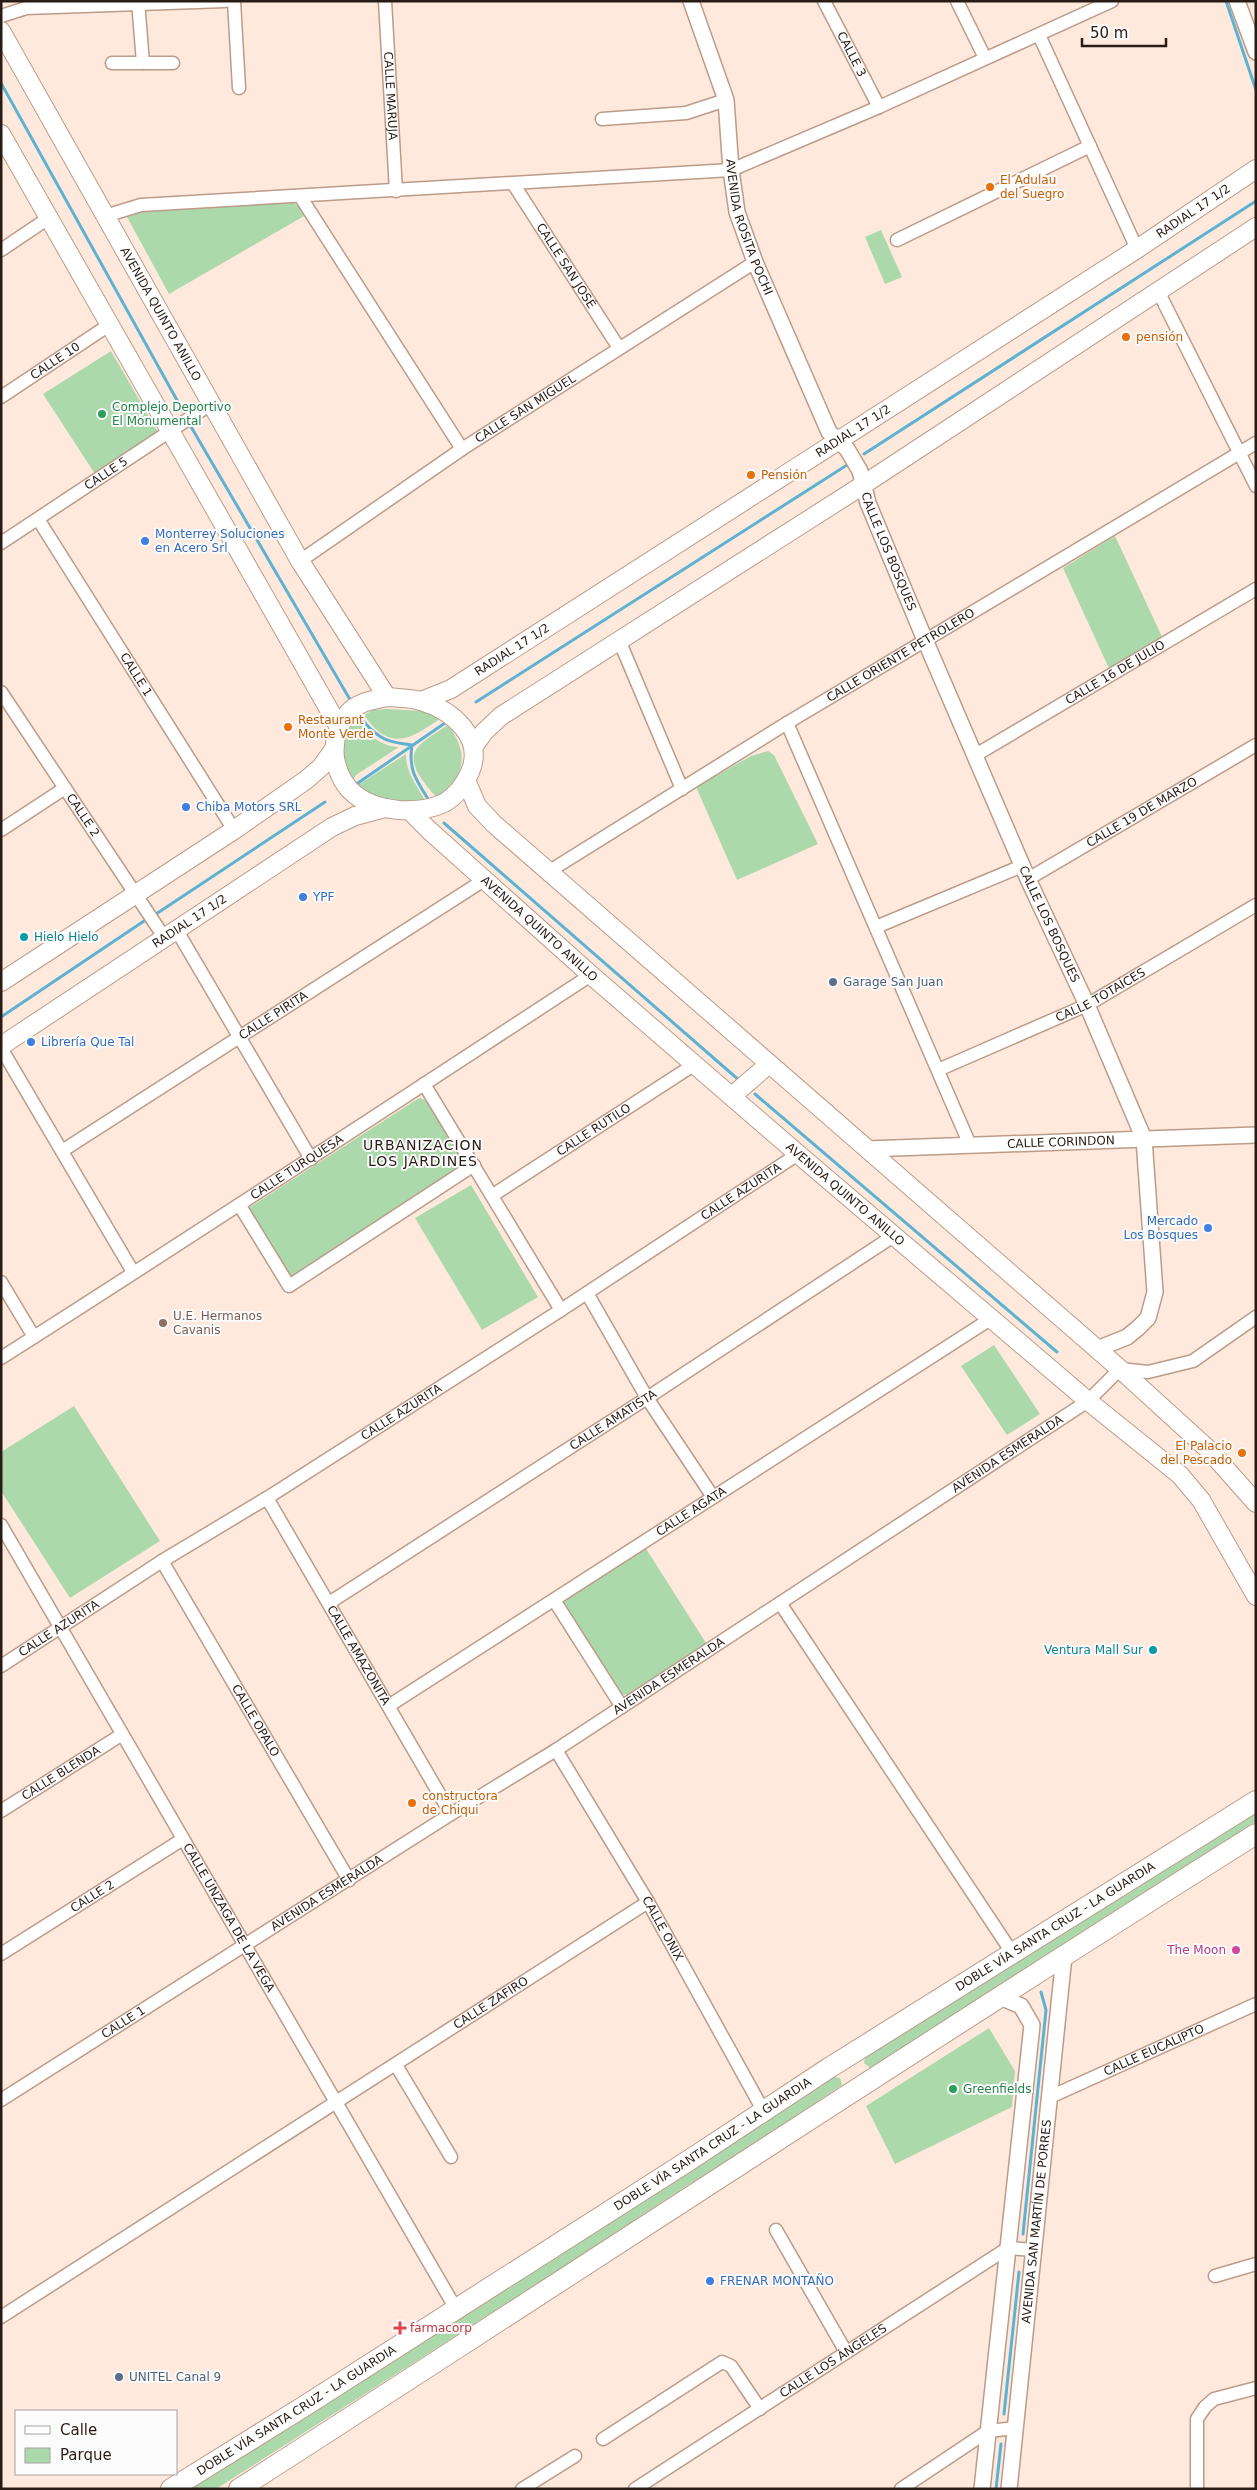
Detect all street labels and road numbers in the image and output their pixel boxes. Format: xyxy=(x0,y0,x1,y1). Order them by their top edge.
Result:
street label: CALLE 3 xyxy=(834,29,869,79)
street label: CALLE MARUJA xyxy=(381,51,400,141)
street label: AVENIDA ROSITA POCHI xyxy=(723,158,775,297)
street label: RADIAL 17 1/2 xyxy=(1154,181,1233,241)
street label: CALLE SAN JOSÉ xyxy=(533,221,599,311)
street label: AVENIDA QUINTO ANILLO xyxy=(117,245,204,383)
street label: CALLE 10 xyxy=(28,339,83,382)
street label: CALLE SAN MIGUEL xyxy=(472,371,578,446)
street label: RADIAL 17 1/2 xyxy=(813,402,893,460)
street label: CALLE 5 xyxy=(82,454,130,493)
street label: CALLE LOS BOSQUES xyxy=(859,491,919,613)
street label: CALLE ORIENTE PETROLERO xyxy=(824,606,977,705)
street label: RADIAL 17 1/2 xyxy=(472,621,552,679)
street label: CALLE 16 DE JULIO xyxy=(1063,638,1167,707)
street label: CALLE 1 xyxy=(117,650,155,699)
street label: CALLE 19 DE MARZO xyxy=(1084,774,1200,850)
street label: CALLE 2 xyxy=(64,791,102,840)
street label: CALLE LOS BOSQUES xyxy=(1016,864,1082,985)
street label: AVENIDA QUINTO ANILLO xyxy=(478,873,600,985)
street label: RADIAL 17 1/2 xyxy=(150,892,229,951)
street label: CALLE TOTAÍCES xyxy=(1053,965,1148,1025)
street label: CALLE PIRITA xyxy=(236,988,311,1043)
street label: CALLE RUTILO xyxy=(554,1101,633,1159)
street label: CALLE TURQUESA xyxy=(248,1131,346,1202)
street label: CALLE CORINDON xyxy=(1007,1133,1115,1151)
street label: AVENIDA QUINTO ANILLO xyxy=(783,1140,907,1249)
street label: CALLE AZURITA xyxy=(698,1160,784,1223)
street label: CALLE AZURITA xyxy=(358,1381,445,1443)
street label: CALLE AMATISTA xyxy=(567,1386,660,1453)
street label: AVENIDA ESMERALDA xyxy=(949,1412,1066,1495)
street label: CALLE AGATA xyxy=(653,1483,729,1539)
street label: CALLE AZURITA xyxy=(16,1597,102,1660)
street label: CALLE AMAZONITA xyxy=(324,1603,393,1708)
street label: AVENIDA ESMERALDA xyxy=(611,1634,728,1718)
street label: CALLE OPALO xyxy=(229,1682,282,1759)
street label: CALLE BLENDA xyxy=(19,1743,103,1803)
street label: CALLE ÚNZAGA DE LA VEGA xyxy=(180,1841,278,1995)
street label: AVENIDA ESMERALDA xyxy=(268,1852,386,1934)
street label: DOBLE VÍA SANTA CRUZ - LA GUARDIA xyxy=(953,1859,1158,1994)
street label: CALLE 2 xyxy=(68,1877,117,1915)
street label: CALLE ONIX xyxy=(639,1894,686,1963)
street label: CALLE ZAFIRO xyxy=(451,1974,531,2032)
street label: CALLE 1 xyxy=(99,2003,148,2041)
street label: CALLE EUCALIPTO xyxy=(1101,2021,1206,2079)
street label: DOBLE VÍA SANTA CRUZ - LA GUARDIA xyxy=(611,2074,814,2214)
street label: AVENIDA SAN MARTÍN DE PORRES xyxy=(1019,2119,1054,2324)
street label: CALLE LOS ÁNGELES xyxy=(777,2321,889,2401)
street label: DOBLE VÍA SANTA CRUZ - LA GUARDIA xyxy=(194,2342,399,2478)

